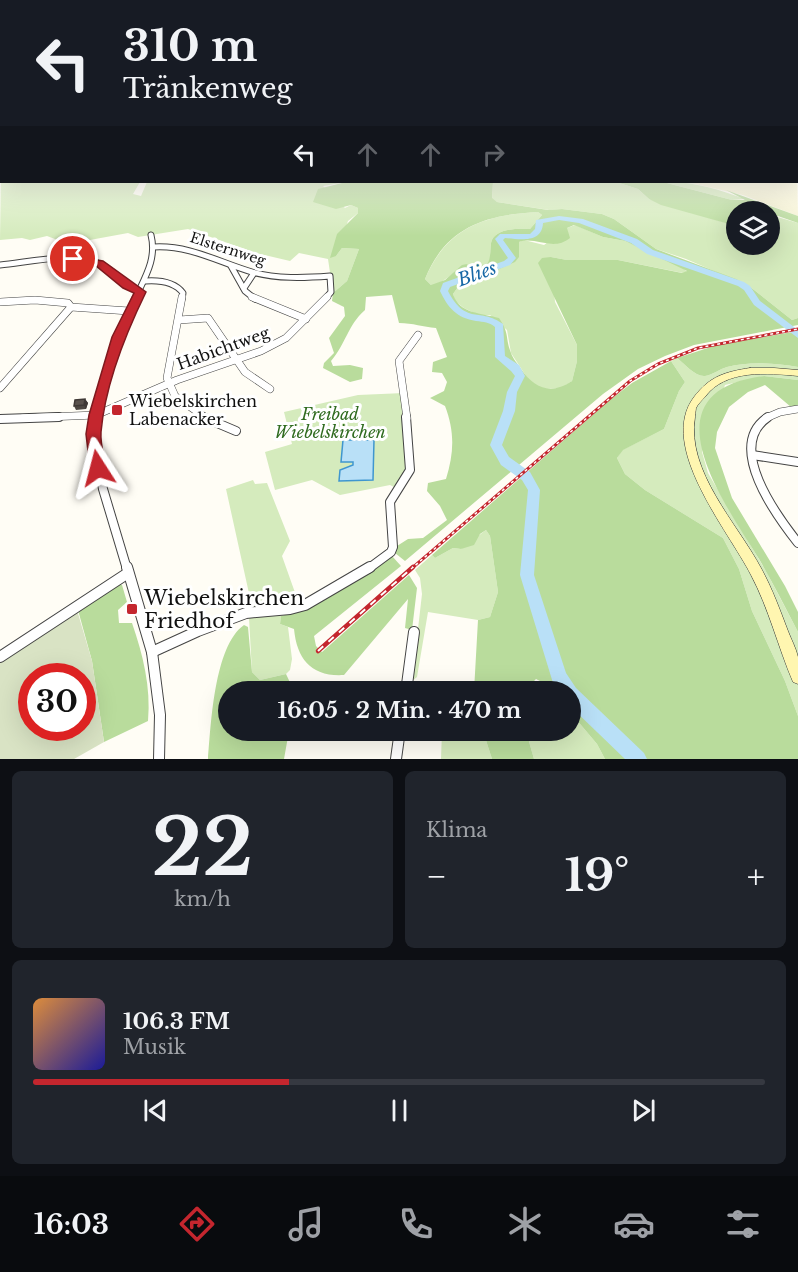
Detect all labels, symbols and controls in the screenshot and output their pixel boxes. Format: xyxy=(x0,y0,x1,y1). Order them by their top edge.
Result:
text: 310 m xyxy=(123,20,257,72)
icon: left xyxy=(24,24,102,102)
text: Tränkenweg xyxy=(123,72,293,105)
icon: left xyxy=(288,138,321,171)
icon: ahead xyxy=(351,138,384,171)
icon: ahead xyxy=(414,138,447,171)
icon: right xyxy=(477,138,510,171)
map controls xyxy=(726,201,780,255)
button: layers xyxy=(726,201,780,255)
street label: Elsternweg xyxy=(188,228,269,270)
pin xyxy=(47,233,98,284)
icon: arrive xyxy=(56,242,89,275)
water label: Blies xyxy=(454,257,500,292)
street label: Habichtweg xyxy=(174,322,273,374)
place label: Wiebelskirchen Labenacker xyxy=(128,391,257,429)
marker: Wiebelskirchen Labenacker xyxy=(110,403,124,417)
park label: Freibad Wiebelskirchen xyxy=(275,404,385,442)
position arrow xyxy=(66,436,130,500)
place label: Wiebelskirchen Friedhof xyxy=(143,586,304,633)
marker: Wiebelskirchen Friedhof xyxy=(125,602,139,616)
speed limit sign: 30 xyxy=(18,663,96,741)
text: 16:05 · 2 Min. · 470 m xyxy=(278,697,521,724)
text: 22 xyxy=(152,799,253,896)
text: Klima xyxy=(426,818,487,842)
text: 19° xyxy=(564,847,629,903)
text: − xyxy=(426,856,447,897)
text: + xyxy=(747,856,765,897)
text: km/h xyxy=(174,887,231,911)
text: 106.3 FM xyxy=(123,1008,230,1035)
text: Musik xyxy=(123,1035,186,1059)
icon: previous xyxy=(139,1094,172,1127)
icon: pause xyxy=(383,1094,416,1127)
icon: next xyxy=(627,1094,660,1127)
icon: directions xyxy=(176,1203,218,1245)
icon: music xyxy=(285,1203,327,1245)
icon: phone xyxy=(395,1203,437,1245)
icon: climate xyxy=(504,1203,546,1245)
icon: car xyxy=(613,1203,655,1245)
icon: filters xyxy=(722,1203,764,1245)
text: 16:03 xyxy=(34,1208,109,1241)

